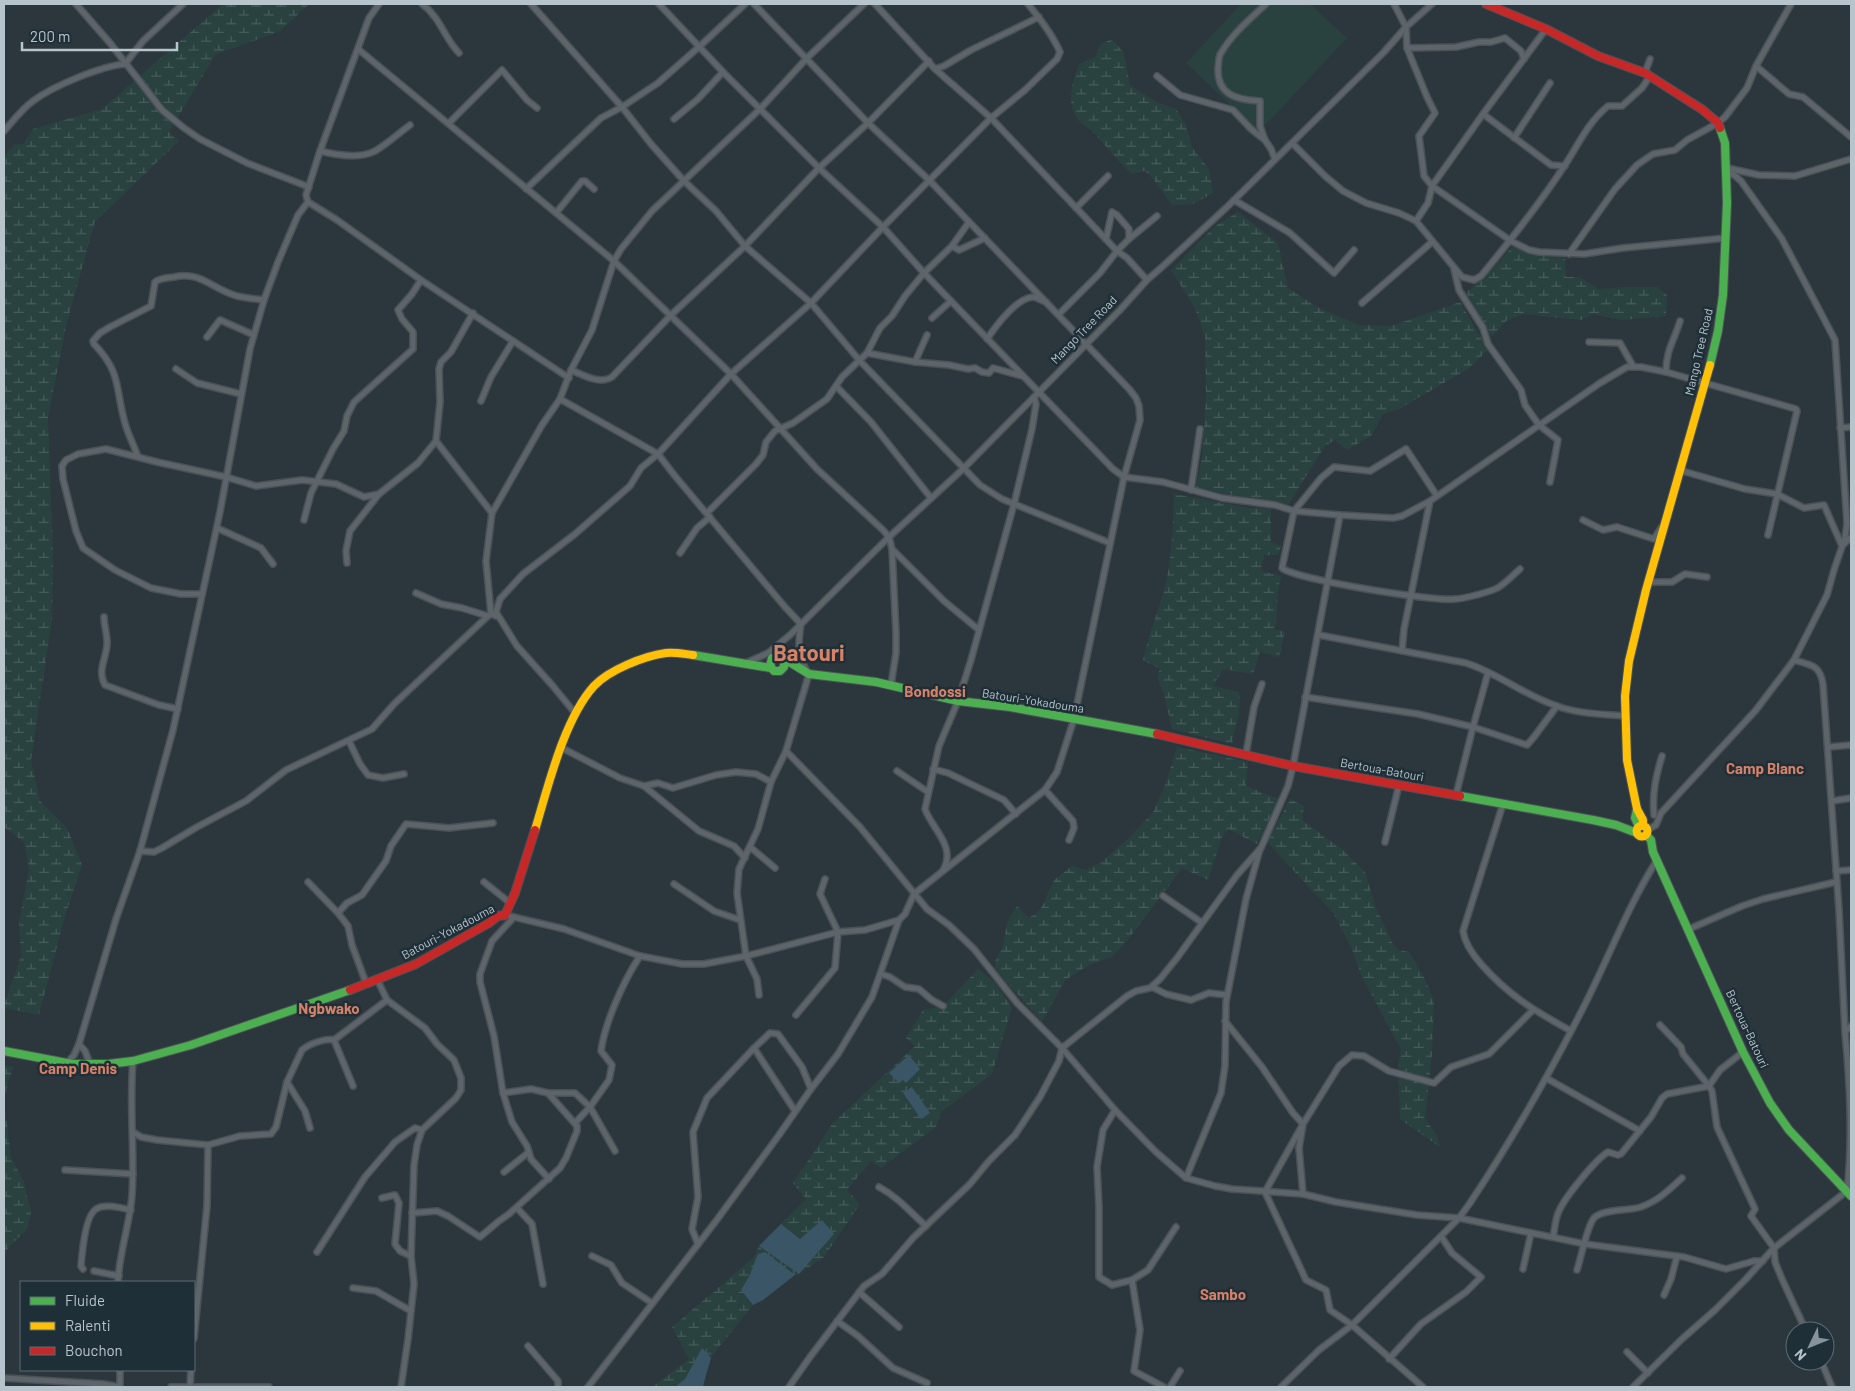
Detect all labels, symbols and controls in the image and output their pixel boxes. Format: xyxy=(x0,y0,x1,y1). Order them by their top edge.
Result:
scale bar xyxy=(22,20,178,52)
text: 200 m xyxy=(30,27,70,45)
street label: Mango Tree Road xyxy=(1047,293,1119,366)
street label: Mango Tree Road xyxy=(1681,307,1715,397)
district label: Batouri xyxy=(773,639,845,665)
district label: Bondossi xyxy=(904,682,966,700)
street label: Batouri-Yokadouma xyxy=(981,685,1085,715)
street label: Bertoua-Batouri xyxy=(1339,755,1425,783)
district label: Camp Blanc xyxy=(1726,759,1804,777)
street label: Batouri-Yokadouma xyxy=(399,901,496,961)
street label: Bertoua-Batouri xyxy=(1724,987,1772,1070)
district label: Ngbwako xyxy=(298,999,360,1017)
district label: Camp Denis xyxy=(39,1059,117,1077)
legend xyxy=(20,1281,195,1371)
district label: Sambo xyxy=(1200,1285,1246,1303)
text: Fluide xyxy=(65,1291,105,1309)
text: Ralenti xyxy=(65,1316,111,1334)
north arrow xyxy=(1785,1321,1835,1371)
text: Bouchon xyxy=(65,1341,123,1359)
text: N xyxy=(1791,1346,1810,1364)

